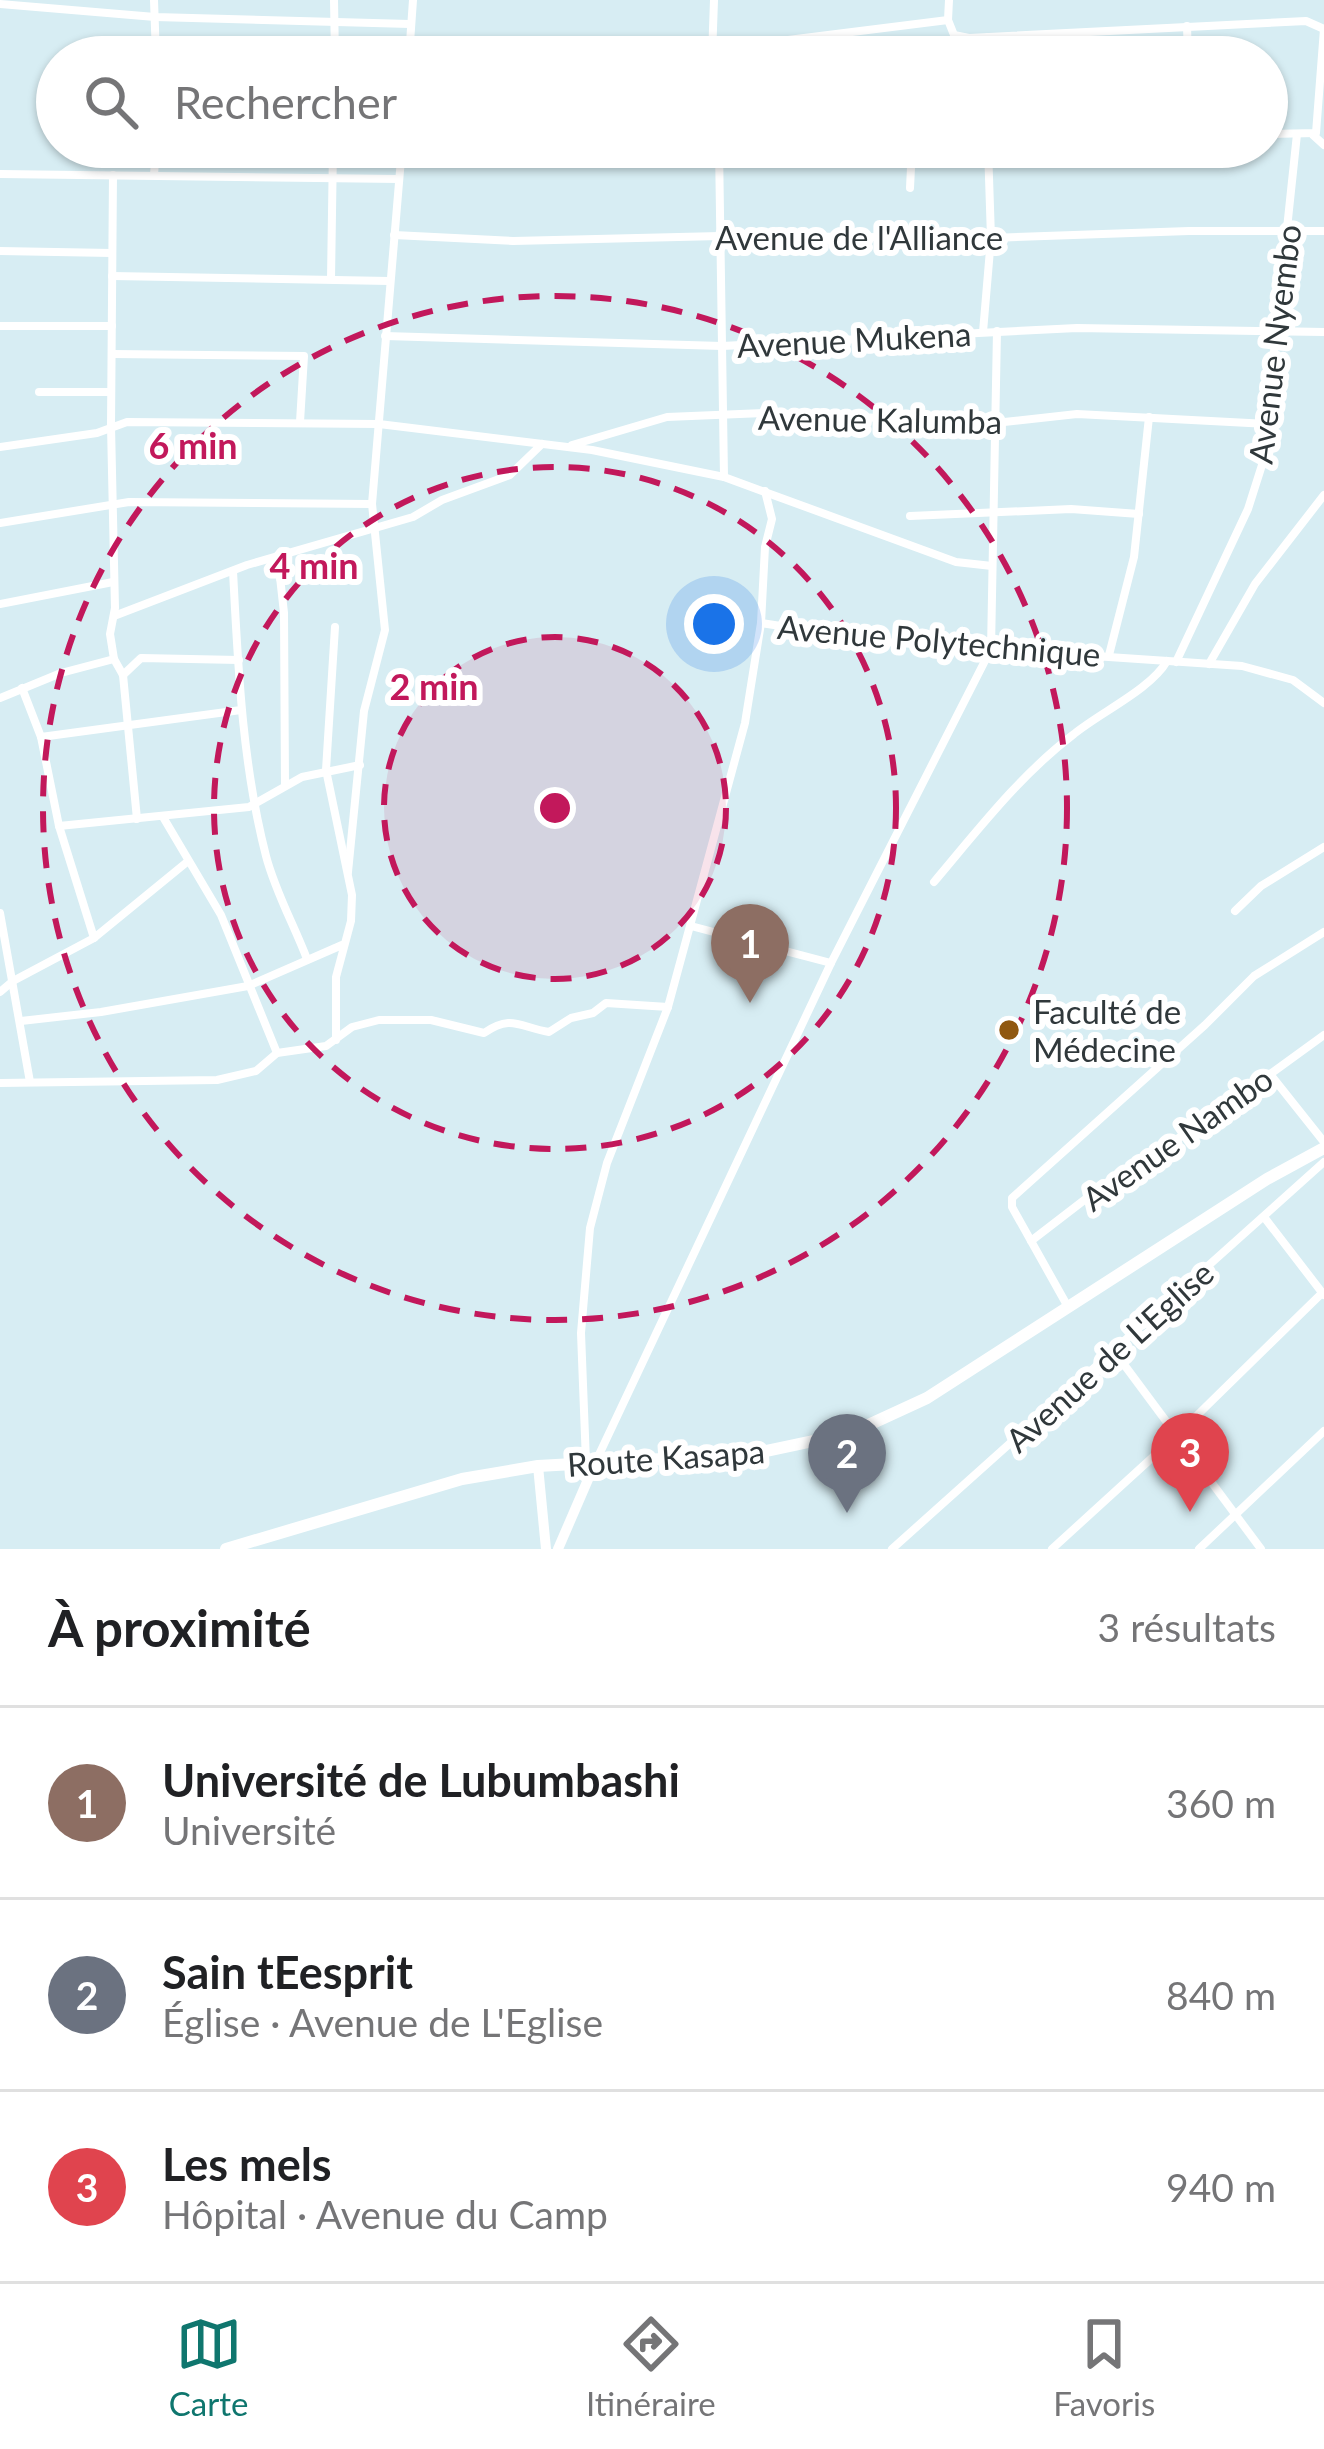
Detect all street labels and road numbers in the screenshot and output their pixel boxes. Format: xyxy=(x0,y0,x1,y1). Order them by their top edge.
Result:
street label: Avenue de l'Alliance xyxy=(715,217,1003,257)
street label: Avenue Nyembo xyxy=(1239,222,1309,466)
street label: Avenue Mukena xyxy=(736,313,972,365)
street label: Avenue Kalumba xyxy=(758,397,1002,441)
street label: Avenue Polytechnique xyxy=(776,606,1102,674)
street label: Avenue Nambo xyxy=(1074,1058,1280,1218)
street label: Avenue de L'Eglise xyxy=(997,1252,1221,1460)
street label: Route Kasapa xyxy=(566,1430,766,1484)

